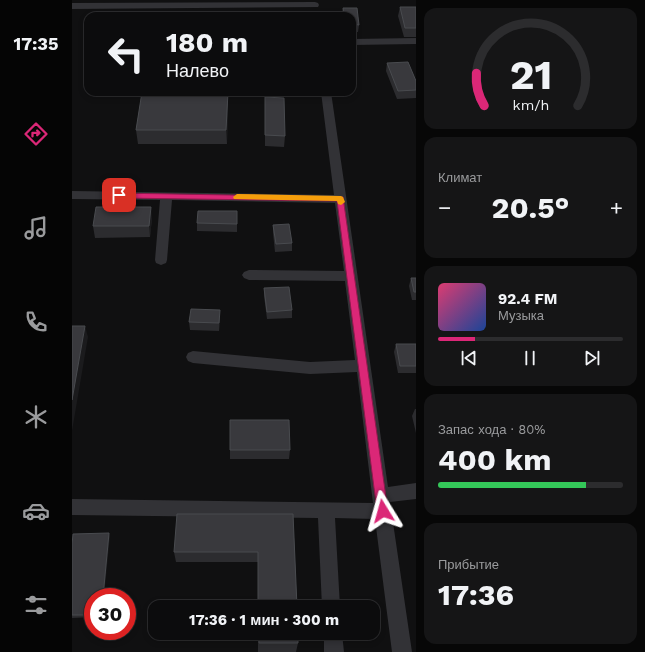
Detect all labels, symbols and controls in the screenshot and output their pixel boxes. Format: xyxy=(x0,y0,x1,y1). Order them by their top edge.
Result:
text: 180 m xyxy=(166,26,248,59)
icon: left xyxy=(100,28,152,80)
text: 17:35 xyxy=(14,33,58,54)
text: 21 xyxy=(509,50,552,99)
text: Налево xyxy=(166,60,229,81)
text: km/h xyxy=(512,97,549,113)
icon: directions xyxy=(22,120,50,148)
text: Климат xyxy=(438,170,482,185)
pin xyxy=(102,178,136,212)
icon: arrive xyxy=(108,184,130,206)
text: 20.5° xyxy=(492,190,569,225)
text: − xyxy=(438,195,451,220)
text: + xyxy=(610,195,623,220)
icon: music xyxy=(22,214,50,242)
text: 92.4 FM xyxy=(498,290,557,308)
icon: phone xyxy=(22,308,50,336)
text: Музыка xyxy=(498,308,544,323)
icon: previous xyxy=(458,347,480,369)
icon: pause xyxy=(519,347,541,369)
icon: next xyxy=(581,347,603,369)
icon: climate xyxy=(22,403,50,431)
text: Запас хода · 80% xyxy=(438,422,545,437)
text: 400 km xyxy=(438,442,552,477)
position arrow xyxy=(362,490,404,532)
icon: car xyxy=(22,497,50,525)
text: Прибытие xyxy=(438,557,499,572)
text: 17:36 xyxy=(438,577,514,612)
speed limit sign: 30 xyxy=(84,588,136,640)
icon: filters xyxy=(22,591,50,619)
text: 17:36 · 1 мин · 300 m xyxy=(189,611,339,629)

